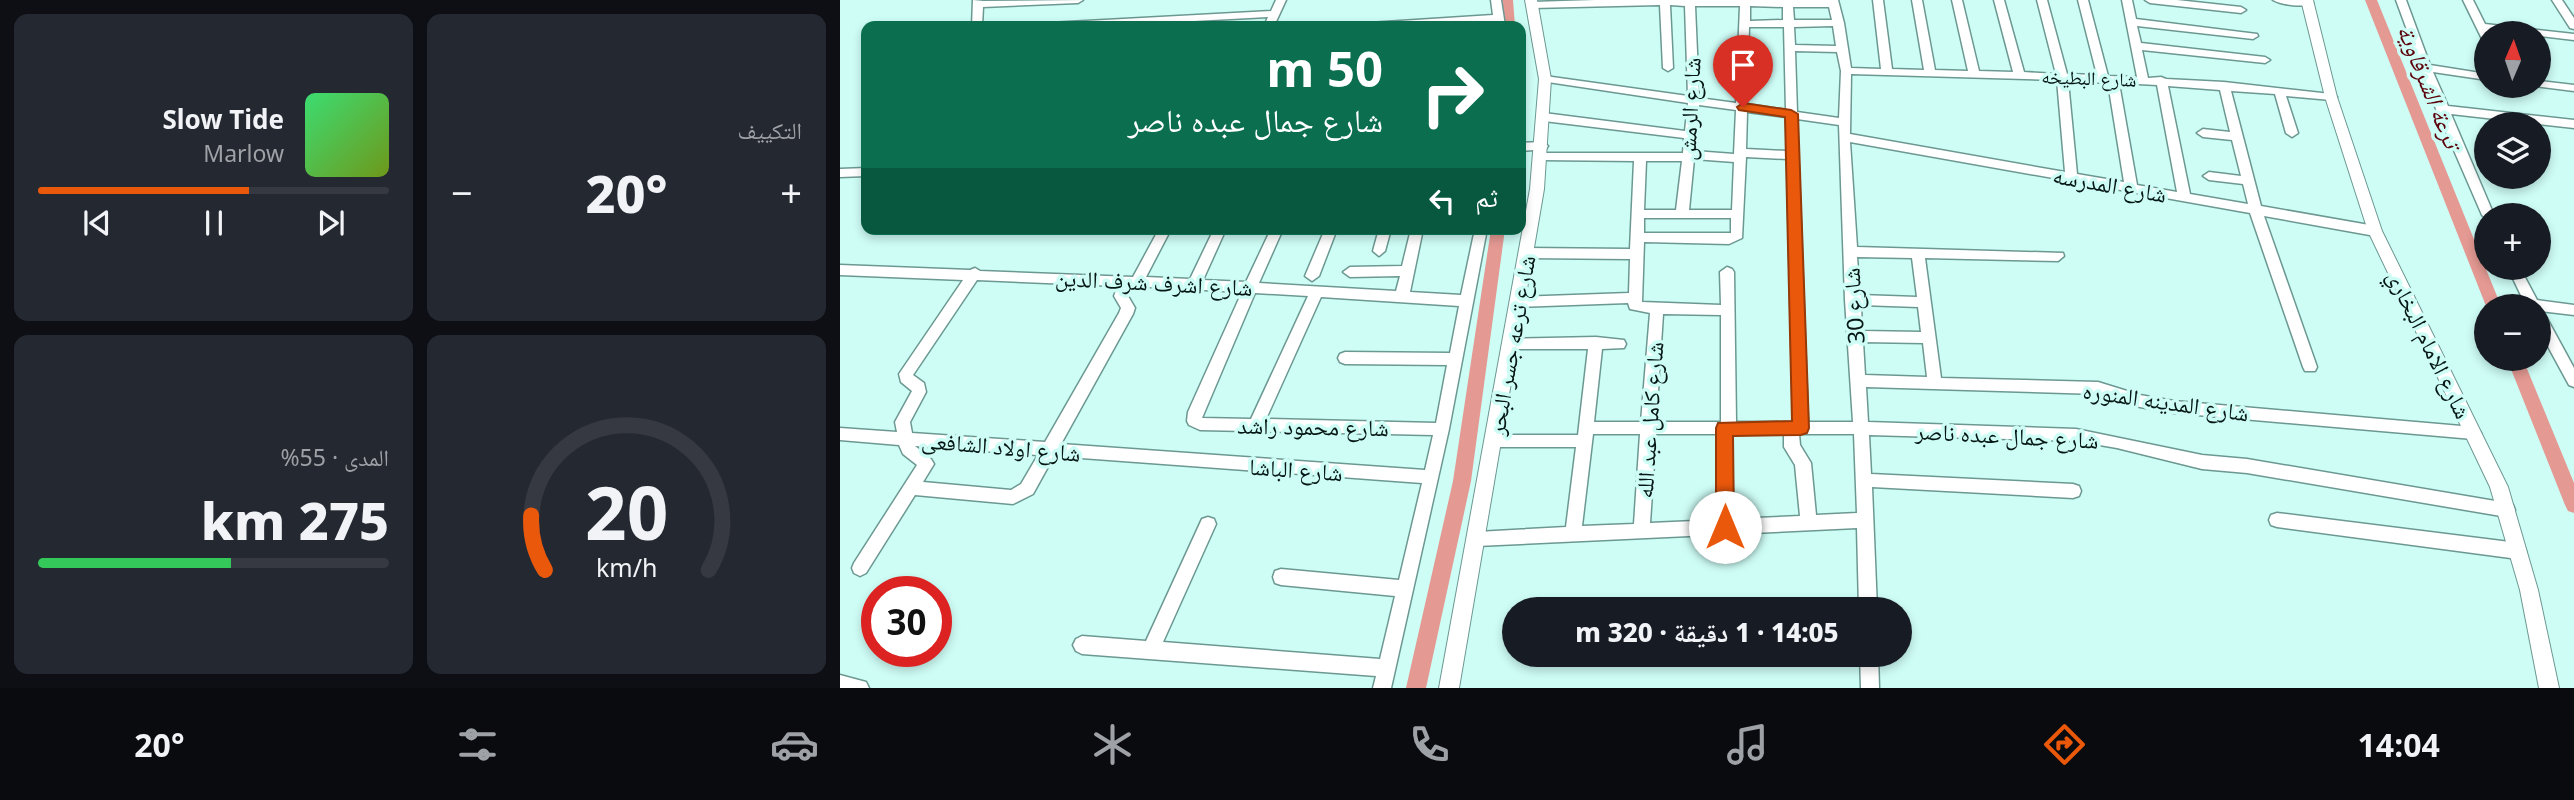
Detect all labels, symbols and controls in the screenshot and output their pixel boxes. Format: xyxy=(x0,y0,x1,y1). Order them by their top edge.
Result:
water label: ترعة الشرقاوية xyxy=(2390,20,2471,157)
north arrow xyxy=(2474,21,2552,98)
map controls xyxy=(2474,21,2551,371)
text: 50 m xyxy=(1266,35,1383,101)
pin xyxy=(1713,35,1773,107)
icon: arrive xyxy=(1724,46,1762,84)
icon: right xyxy=(1407,49,1498,140)
street label: شارع الرمش xyxy=(1670,57,1708,161)
street label: شارع البطيخه xyxy=(2041,63,2137,93)
text: شارع جمال عبده ناصر xyxy=(1128,98,1383,141)
text: Slow Tide xyxy=(162,101,284,137)
button: layers xyxy=(2474,112,2551,189)
text: التكييف xyxy=(737,114,802,146)
text: Marlow xyxy=(203,137,284,169)
text: 20° xyxy=(585,157,668,228)
street label: شارع المدرسه xyxy=(2051,158,2169,210)
text: − xyxy=(451,166,473,218)
text: + xyxy=(780,166,802,218)
text: ثم xyxy=(1475,179,1498,215)
icon: left xyxy=(1423,182,1461,220)
button: + xyxy=(2474,203,2551,280)
icon: previous xyxy=(78,204,116,242)
icon: pause xyxy=(195,204,233,242)
icon: next xyxy=(312,204,350,242)
street label: شارع ترعه جسر البحر xyxy=(1479,253,1543,438)
street label: شارع اشرف شرف الدين xyxy=(1055,261,1253,303)
street label: شارع الامام البخاري xyxy=(2377,264,2480,425)
street label: شارع 30 xyxy=(1834,267,1872,345)
button: − xyxy=(2474,294,2551,371)
street label: شارع كامل عبد الله xyxy=(1628,341,1670,499)
street label: شارع المدينه المنوره xyxy=(2081,374,2251,428)
street label: شارع محمود راشد xyxy=(1237,409,1389,443)
street label: شارع جمال عبده ناصر xyxy=(1914,414,2099,456)
street label: شارع اولاد الشافعى xyxy=(920,423,1082,469)
text: المدى · 55% xyxy=(280,441,389,473)
street label: شارع الباشا xyxy=(1248,450,1344,488)
text: 20 xyxy=(585,463,668,562)
text: 275 km xyxy=(201,484,389,555)
position arrow xyxy=(1688,490,1762,564)
text: km/h xyxy=(596,550,657,584)
speed limit sign: 30 xyxy=(861,576,952,667)
text: 14:05 · 1 دقيقة · 320 m xyxy=(1575,614,1839,650)
icon: filters xyxy=(453,720,502,769)
icon: car xyxy=(770,720,819,769)
icon: climate xyxy=(1088,720,1137,769)
icon: phone xyxy=(1405,720,1454,769)
icon: music xyxy=(1723,720,1772,769)
icon: directions xyxy=(2040,720,2089,769)
text: 20° xyxy=(134,723,185,766)
text: 14:04 xyxy=(2358,723,2440,766)

